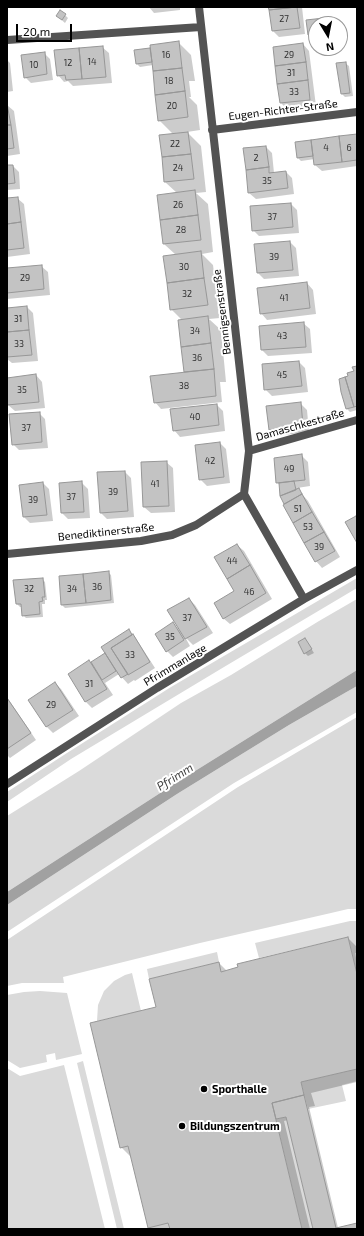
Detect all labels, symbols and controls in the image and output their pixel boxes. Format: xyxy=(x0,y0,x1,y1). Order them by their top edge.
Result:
house number: 27 xyxy=(279,14,289,24)
scale bar xyxy=(18,16,74,42)
north arrow xyxy=(308,16,348,56)
text: 20 m xyxy=(23,24,50,38)
text: N xyxy=(325,40,335,54)
house number: 16 xyxy=(162,50,170,60)
house number: 29 xyxy=(284,50,294,60)
house number: 14 xyxy=(87,57,97,67)
house number: 12 xyxy=(64,58,72,68)
house number: 10 xyxy=(29,60,39,70)
house number: 31 xyxy=(287,68,295,78)
house number: 18 xyxy=(164,76,174,86)
house number: 33 xyxy=(289,87,299,97)
street label: Eugen-Richter-Straße xyxy=(228,97,338,123)
house number: 20 xyxy=(167,101,177,111)
house number: 22 xyxy=(170,139,180,149)
house number: 4 xyxy=(323,143,329,153)
house number: 6 xyxy=(346,143,352,153)
house number: 2 xyxy=(253,153,259,163)
house number: 24 xyxy=(173,163,183,173)
house number: 35 xyxy=(262,176,272,186)
house number: 26 xyxy=(173,200,183,210)
house number: 37 xyxy=(267,212,277,222)
house number: 28 xyxy=(176,225,186,235)
house number: 39 xyxy=(269,252,279,262)
house number: 30 xyxy=(179,262,189,272)
street label: Bennigsenstraße xyxy=(210,269,234,355)
house number: 29 xyxy=(20,273,30,283)
house number: 32 xyxy=(182,289,192,299)
house number: 41 xyxy=(279,293,289,303)
house number: 31 xyxy=(14,314,22,324)
house number: 34 xyxy=(190,326,200,336)
house number: 43 xyxy=(277,331,287,341)
house number: 33 xyxy=(14,339,24,349)
house number: 36 xyxy=(192,353,202,363)
house number: 45 xyxy=(277,370,287,380)
house number: 38 xyxy=(179,381,189,391)
house number: 35 xyxy=(17,385,27,395)
street label: Damaschkestraße xyxy=(254,406,346,444)
house number: 40 xyxy=(190,412,200,422)
house number: 37 xyxy=(21,423,31,433)
house number: 42 xyxy=(205,456,215,466)
house number: 49 xyxy=(284,464,294,474)
house number: 41 xyxy=(150,479,160,489)
house number: 39 xyxy=(108,487,118,497)
house number: 37 xyxy=(66,492,76,502)
house number: 39 xyxy=(28,495,38,505)
house number: 51 xyxy=(294,504,302,514)
street label: Benediktinerstraße xyxy=(57,520,155,544)
house number: 53 xyxy=(303,522,313,532)
house number: 39 xyxy=(314,542,324,552)
house number: 44 xyxy=(226,556,238,566)
house number: 36 xyxy=(92,582,102,592)
house number: 32 xyxy=(24,584,34,594)
house number: 34 xyxy=(67,584,77,594)
house number: 46 xyxy=(244,587,254,597)
house number: 37 xyxy=(182,613,192,623)
house number: 35 xyxy=(165,632,175,642)
street label: Pfrimmanlage xyxy=(141,641,209,689)
house number: 33 xyxy=(125,650,135,660)
house number: 31 xyxy=(85,679,93,689)
house number: 29 xyxy=(46,700,56,710)
water label: Pfrimm xyxy=(154,760,196,794)
place label: Sporthalle xyxy=(212,1082,267,1096)
marker: Sporthalle xyxy=(199,1084,209,1094)
place label: Bildungszentrum xyxy=(190,1119,280,1133)
marker: Bildungszentrum xyxy=(177,1121,187,1131)

